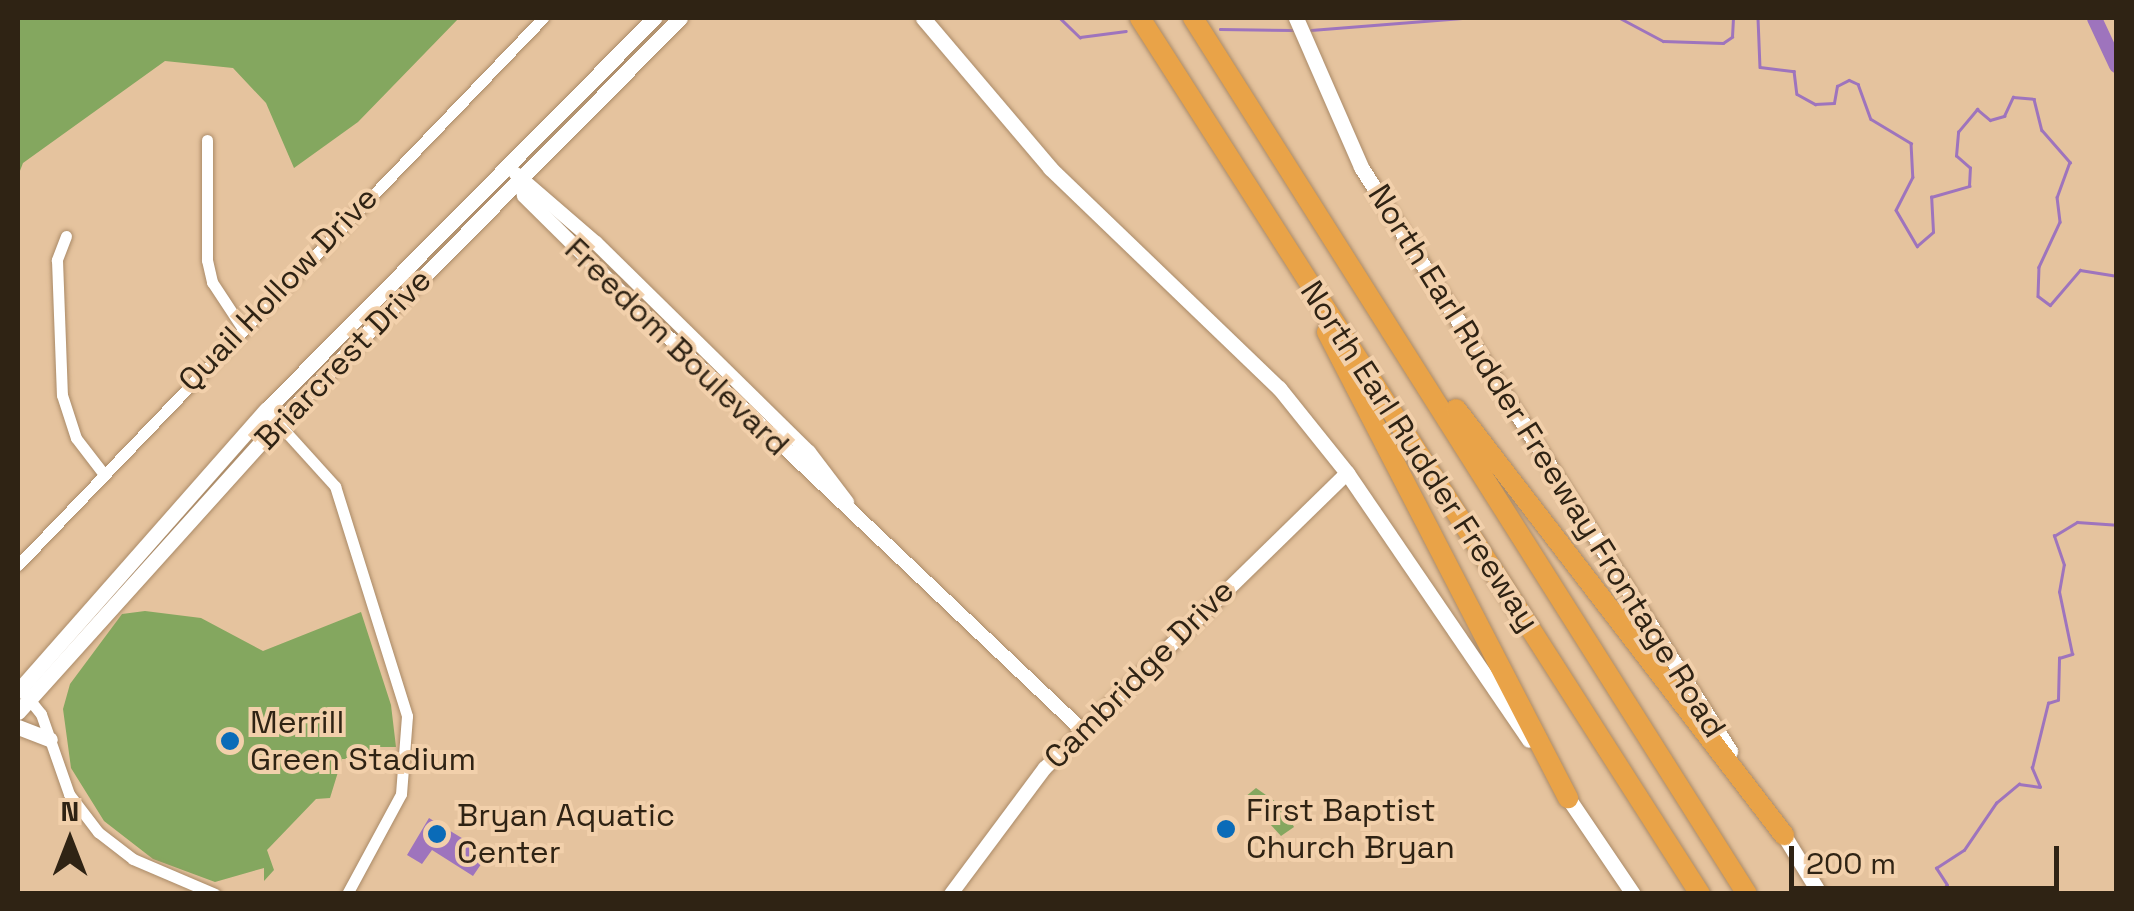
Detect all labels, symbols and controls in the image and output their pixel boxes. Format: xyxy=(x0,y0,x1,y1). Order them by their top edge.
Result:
street label: North Earl Rudder Freeway Frontage Road xyxy=(1360,178,1734,744)
street label: Quail Hollow Drive xyxy=(171,179,385,399)
street label: Freedom Boulevard xyxy=(557,230,797,464)
street label: Briarcrest Drive xyxy=(247,261,439,457)
street label: North Earl Rudder Freeway xyxy=(1292,274,1548,638)
street label: Cambridge Drive xyxy=(1036,571,1242,777)
place label: Merrill Green Stadium xyxy=(250,704,476,779)
marker: Merrill Green Stadium xyxy=(219,730,241,752)
north arrow xyxy=(20,791,120,891)
place label: First Baptist Church Bryan xyxy=(1246,792,1455,867)
text: N xyxy=(61,793,79,829)
place label: Bryan Aquatic Center xyxy=(457,797,675,872)
marker: First Baptist Church Bryan xyxy=(1215,818,1237,840)
marker: Bryan Aquatic Center xyxy=(426,823,448,845)
scale bar xyxy=(1794,826,2064,888)
text: 200 m xyxy=(1806,844,1896,883)

